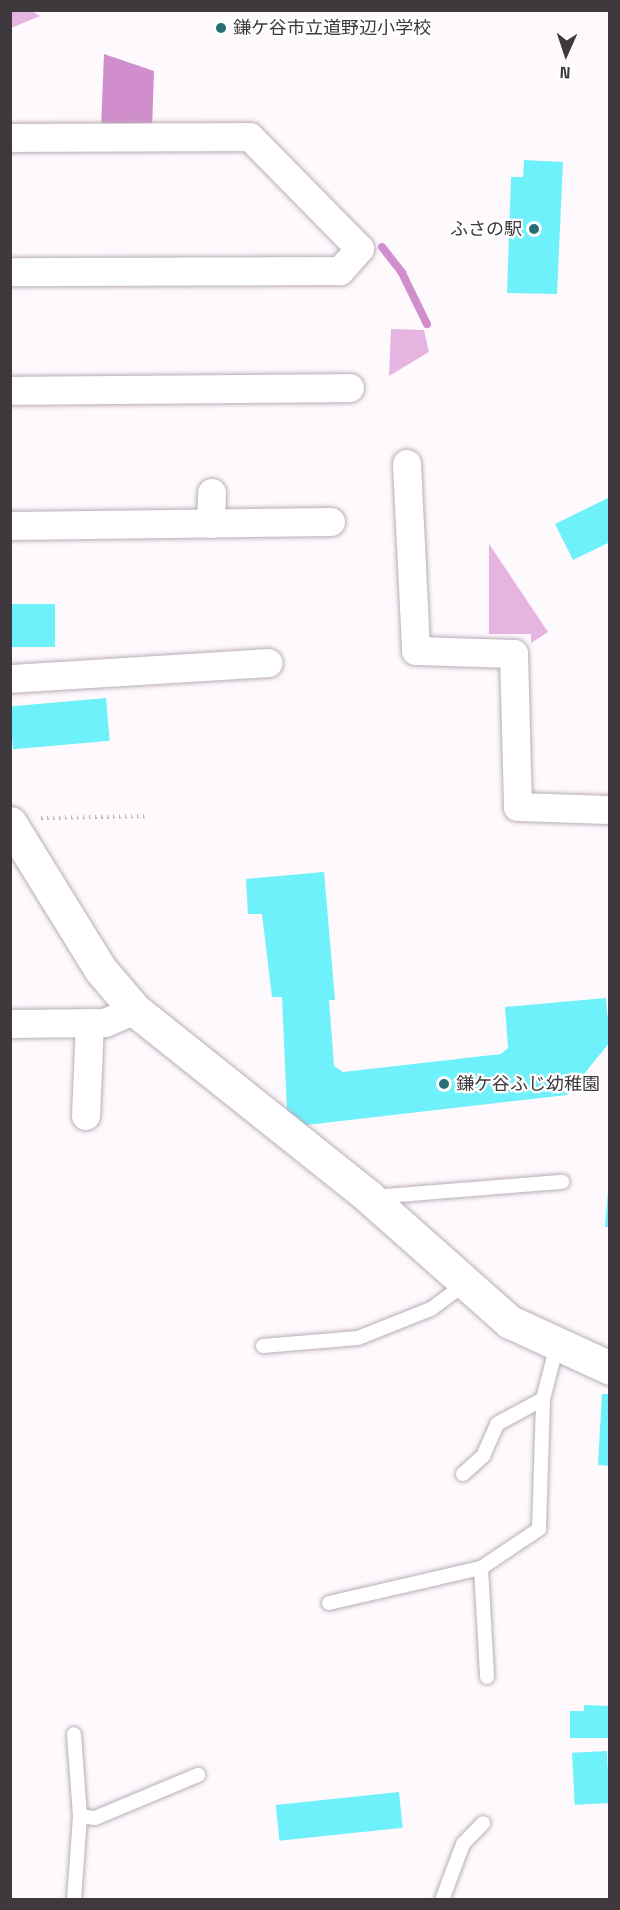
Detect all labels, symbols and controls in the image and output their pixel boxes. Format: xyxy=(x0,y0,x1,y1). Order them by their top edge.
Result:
place label: 鎌ケ谷市立道野辺小学校 xyxy=(233,17,431,39)
marker: 鎌ケ谷市立道野辺小学校 xyxy=(214,21,228,35)
north arrow xyxy=(536,24,596,84)
text: N xyxy=(559,62,571,83)
place label: ふさの駅 xyxy=(450,218,522,240)
marker: ふさの駅 xyxy=(527,222,541,236)
place label: 鎌ケ谷ふじ幼稚園 xyxy=(456,1073,600,1095)
marker: 鎌ケ谷ふじ幼稚園 xyxy=(437,1077,451,1091)

